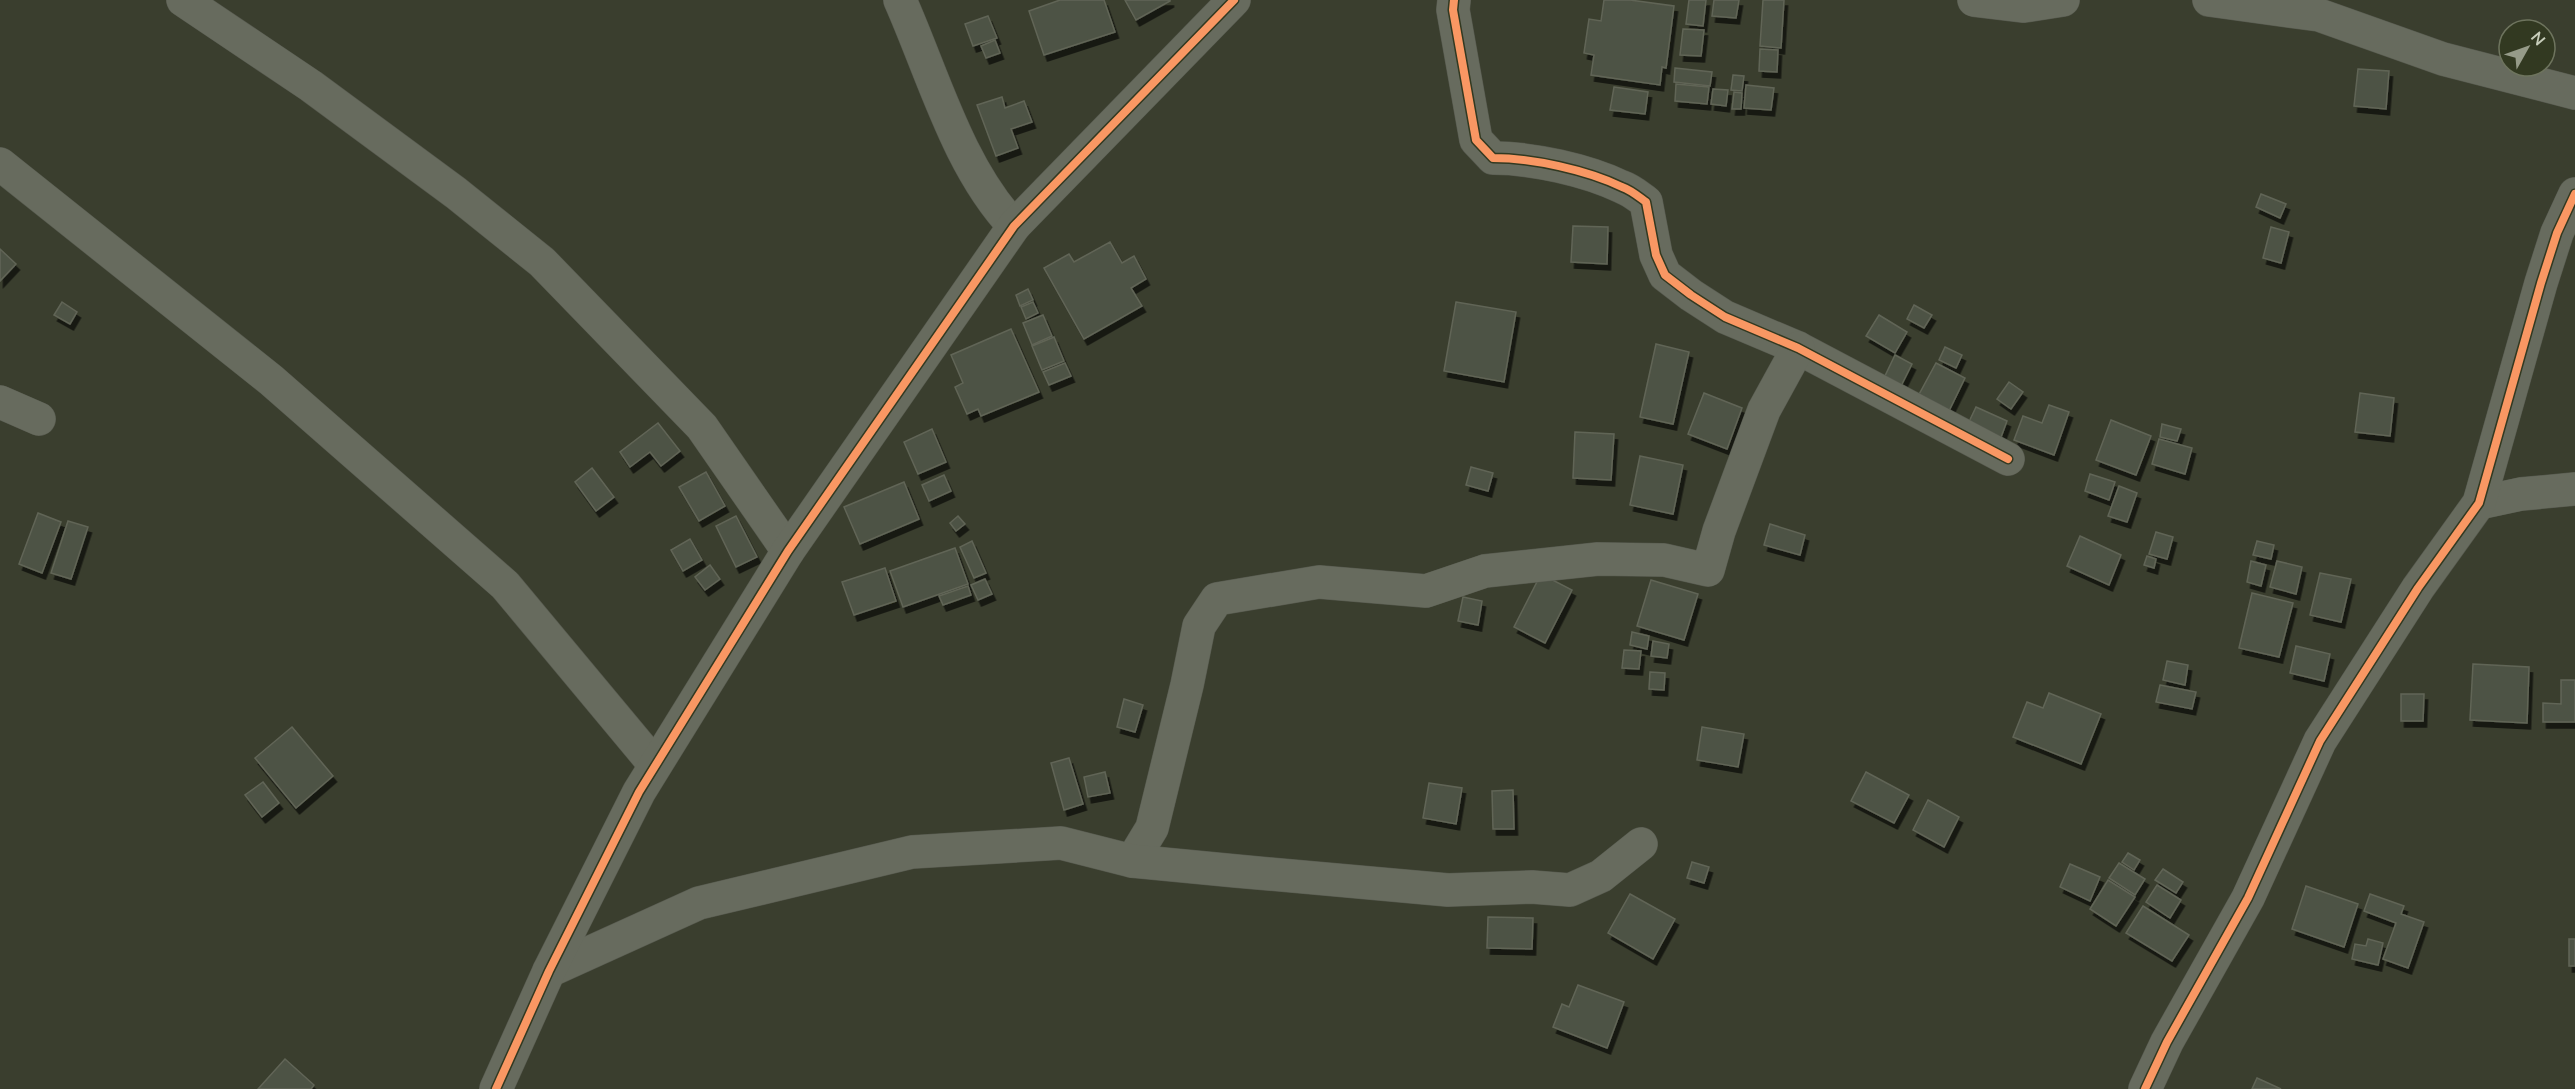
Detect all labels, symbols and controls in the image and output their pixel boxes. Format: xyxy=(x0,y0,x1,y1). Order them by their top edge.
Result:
north arrow xyxy=(2497,18,2557,78)
text: N xyxy=(2527,27,2550,49)

